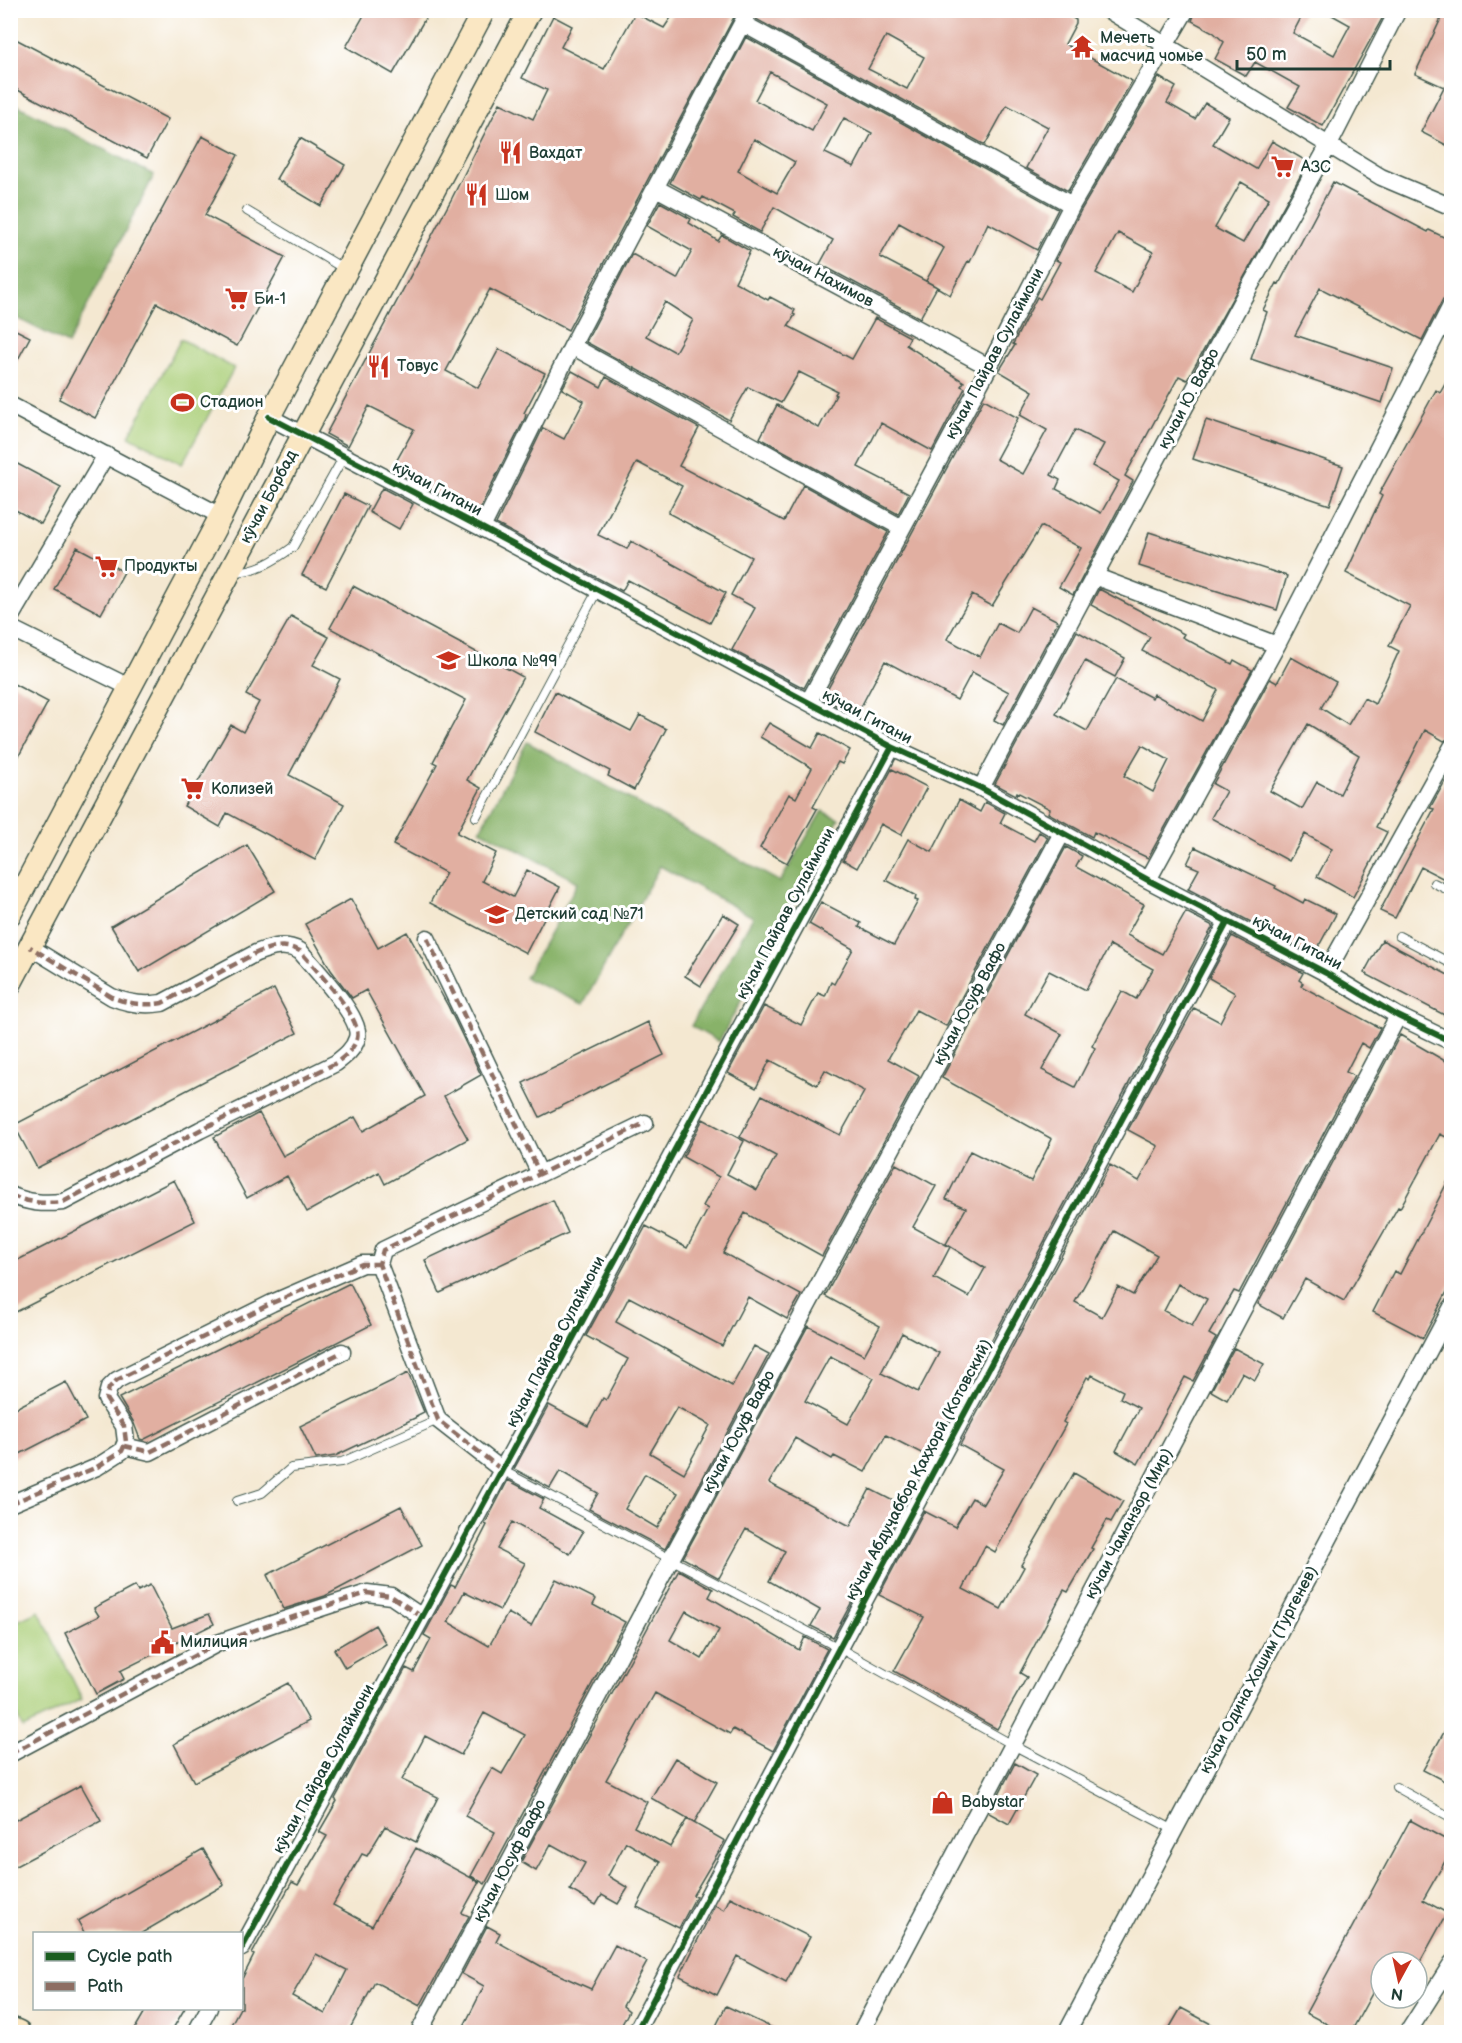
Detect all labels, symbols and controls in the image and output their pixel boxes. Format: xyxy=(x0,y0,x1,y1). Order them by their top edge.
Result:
place label: Мечеть масчид чомье xyxy=(1100,29,1203,66)
scale bar xyxy=(1237,33,1390,71)
temple icon: Мечеть масчид чомье xyxy=(1069,34,1095,60)
text: 50 m xyxy=(1246,44,1287,65)
restaurant icon: Вахдат xyxy=(498,140,524,166)
place label: Вахдат xyxy=(529,144,583,163)
supermarket icon: АЗС xyxy=(1270,154,1296,180)
place label: АЗС xyxy=(1300,158,1331,177)
restaurant icon: Шом xyxy=(464,182,490,208)
place label: Шом xyxy=(495,186,529,205)
street label: кӯчаи Нахимов xyxy=(769,242,877,312)
street label: кӯчаи Пайрав Сулаймони xyxy=(942,265,1048,443)
supermarket icon: Би-1 xyxy=(223,286,249,312)
place label: Би-1 xyxy=(254,290,286,309)
street label: кучаи Ю. Вафо xyxy=(1154,345,1224,453)
restaurant icon: Товус xyxy=(366,353,392,379)
place label: Товус xyxy=(397,357,438,376)
sports icon: Стадион xyxy=(169,389,195,415)
place label: Стадион xyxy=(200,393,263,412)
street label: кӯчаи Борбад xyxy=(236,447,302,547)
street label: кӯчаи Гитани xyxy=(389,457,485,521)
supermarket icon: Продукты xyxy=(93,553,119,579)
place label: Продукты xyxy=(124,557,197,576)
school or university icon: Школа №99 xyxy=(436,648,462,674)
place label: Школа №99 xyxy=(467,652,557,671)
street label: кӯчаи Гитани xyxy=(819,685,915,749)
supermarket icon: Колизей xyxy=(180,776,206,802)
place label: Колизей xyxy=(211,780,273,799)
street label: кӯчаи Пайрав Сулаймони xyxy=(733,825,839,1003)
school or university icon: Детский сад №71 xyxy=(484,901,510,927)
place label: Детский сад №71 xyxy=(515,905,644,924)
street label: кӯчаи Гитани xyxy=(1249,911,1345,975)
street label: кӯчаи Юсуф Вафо xyxy=(930,939,1010,1069)
street label: кӯчаи Пайрав Сулаймони xyxy=(503,1253,609,1431)
street label: кӯчаи Абдуҷаббор Қаҳҳорӣ (Котовский) xyxy=(842,1336,996,1604)
street label: кӯчаи Юсуф Вафо xyxy=(699,1367,779,1497)
street label: кӯчаи Чаманзор (Мир) xyxy=(1081,1445,1177,1603)
street label: кӯчаи Одина Хошим (Тургенев) xyxy=(1196,1563,1322,1777)
public building icon: Милиция xyxy=(149,1629,175,1655)
place label: Милиция xyxy=(180,1633,248,1652)
street label: кӯчаи Пайрав Сулаймони xyxy=(269,1681,379,1857)
shop icon: Babystar xyxy=(930,1789,956,1815)
place label: Babystar xyxy=(961,1793,1024,1812)
street label: кӯчаи Юсуф Вафо xyxy=(470,1796,550,1926)
legend xyxy=(33,1932,243,2010)
text: Cycle path xyxy=(87,1946,173,1967)
north arrow xyxy=(1369,1950,1429,2010)
text: Path xyxy=(87,1976,123,1997)
text: N xyxy=(1390,1983,1404,2004)

